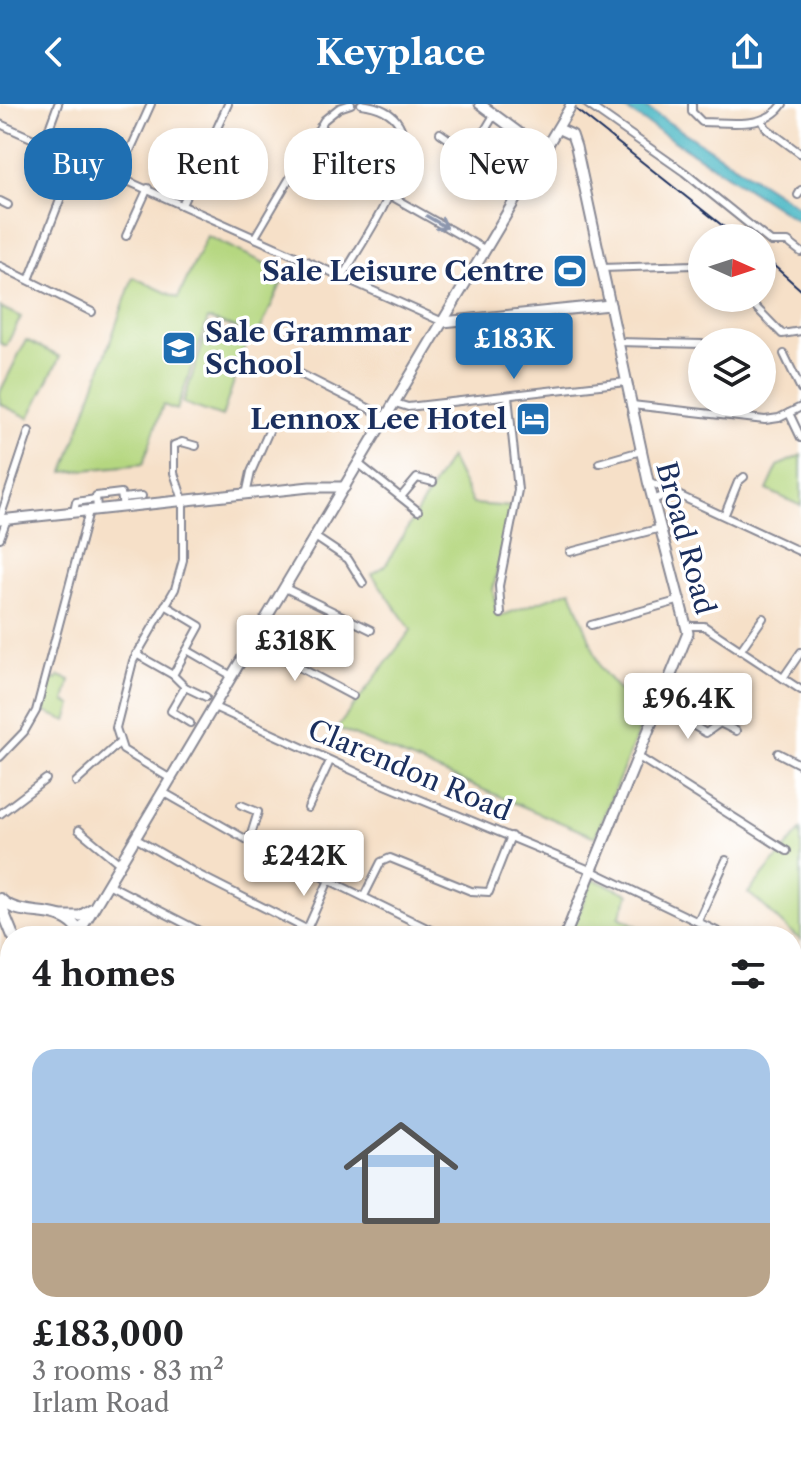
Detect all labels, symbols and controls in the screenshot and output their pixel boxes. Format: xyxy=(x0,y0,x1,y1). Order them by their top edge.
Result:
icon: back xyxy=(32,30,76,74)
text: Keyplace xyxy=(316,30,485,74)
icon: share xyxy=(725,30,769,74)
chip: Buy xyxy=(24,128,132,200)
chip: Rent xyxy=(148,128,268,200)
chip: Filters xyxy=(284,128,424,200)
chip: New xyxy=(440,128,557,200)
one-way arrow xyxy=(425,215,449,230)
north arrow xyxy=(688,224,776,312)
map controls xyxy=(688,224,776,416)
sports icon: Sale Leisure Centre xyxy=(551,252,589,290)
place label: Sale Leisure Centre xyxy=(262,254,544,288)
pin: £183K xyxy=(458,313,570,381)
place label: Sale Grammar School xyxy=(205,315,412,381)
text: £183K xyxy=(474,323,554,355)
button: layers xyxy=(688,328,776,416)
school or university icon: Sale Grammar School xyxy=(160,329,198,367)
hotel icon: Lennox Lee Hotel xyxy=(514,400,552,438)
place label: Lennox Lee Hotel xyxy=(250,402,507,436)
street label: Broad Road xyxy=(649,458,723,618)
pin: £318K xyxy=(239,615,351,683)
text: £318K xyxy=(255,625,335,657)
pin: £96.4K xyxy=(623,673,753,741)
text: £96.4K xyxy=(642,683,734,715)
street label: Clarendon Road xyxy=(303,712,517,828)
pin: £242K xyxy=(248,830,360,898)
text: £242K xyxy=(262,840,346,872)
icon: filters xyxy=(726,952,770,996)
text: 4 homes xyxy=(32,953,176,995)
icon: home xyxy=(329,1101,473,1245)
text: £183,000 xyxy=(32,1313,184,1355)
text: 3 rooms · 83 m² xyxy=(32,1355,224,1387)
text: Irlam Road xyxy=(32,1387,170,1419)

